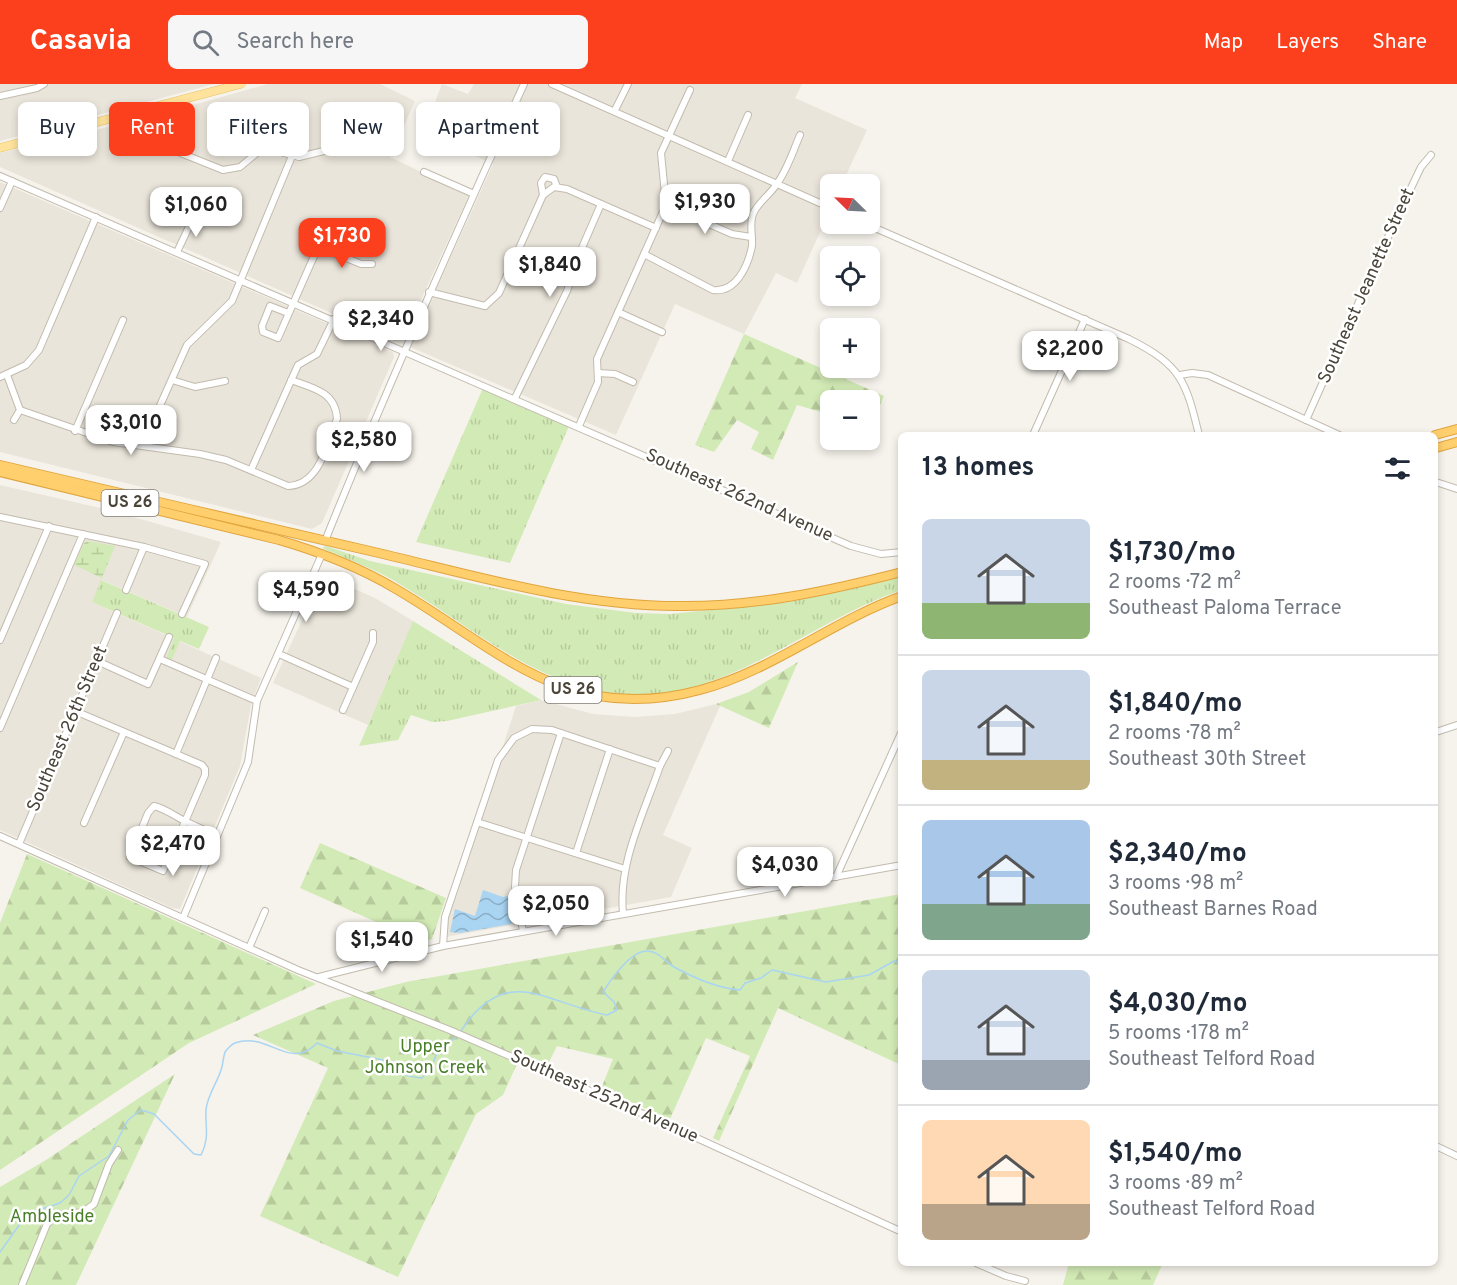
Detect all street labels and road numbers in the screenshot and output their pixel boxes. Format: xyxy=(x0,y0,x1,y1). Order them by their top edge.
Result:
street label: Southeast Jeanette Street xyxy=(1313,185,1421,387)
street label: Southeast 262nd Avenue xyxy=(642,444,836,548)
road number: US 26 xyxy=(102,490,158,516)
street label: Southeast 26th Street xyxy=(23,643,113,815)
road number: US 26 xyxy=(544,677,602,703)
street label: Southeast 252nd Avenue xyxy=(507,1045,701,1149)

